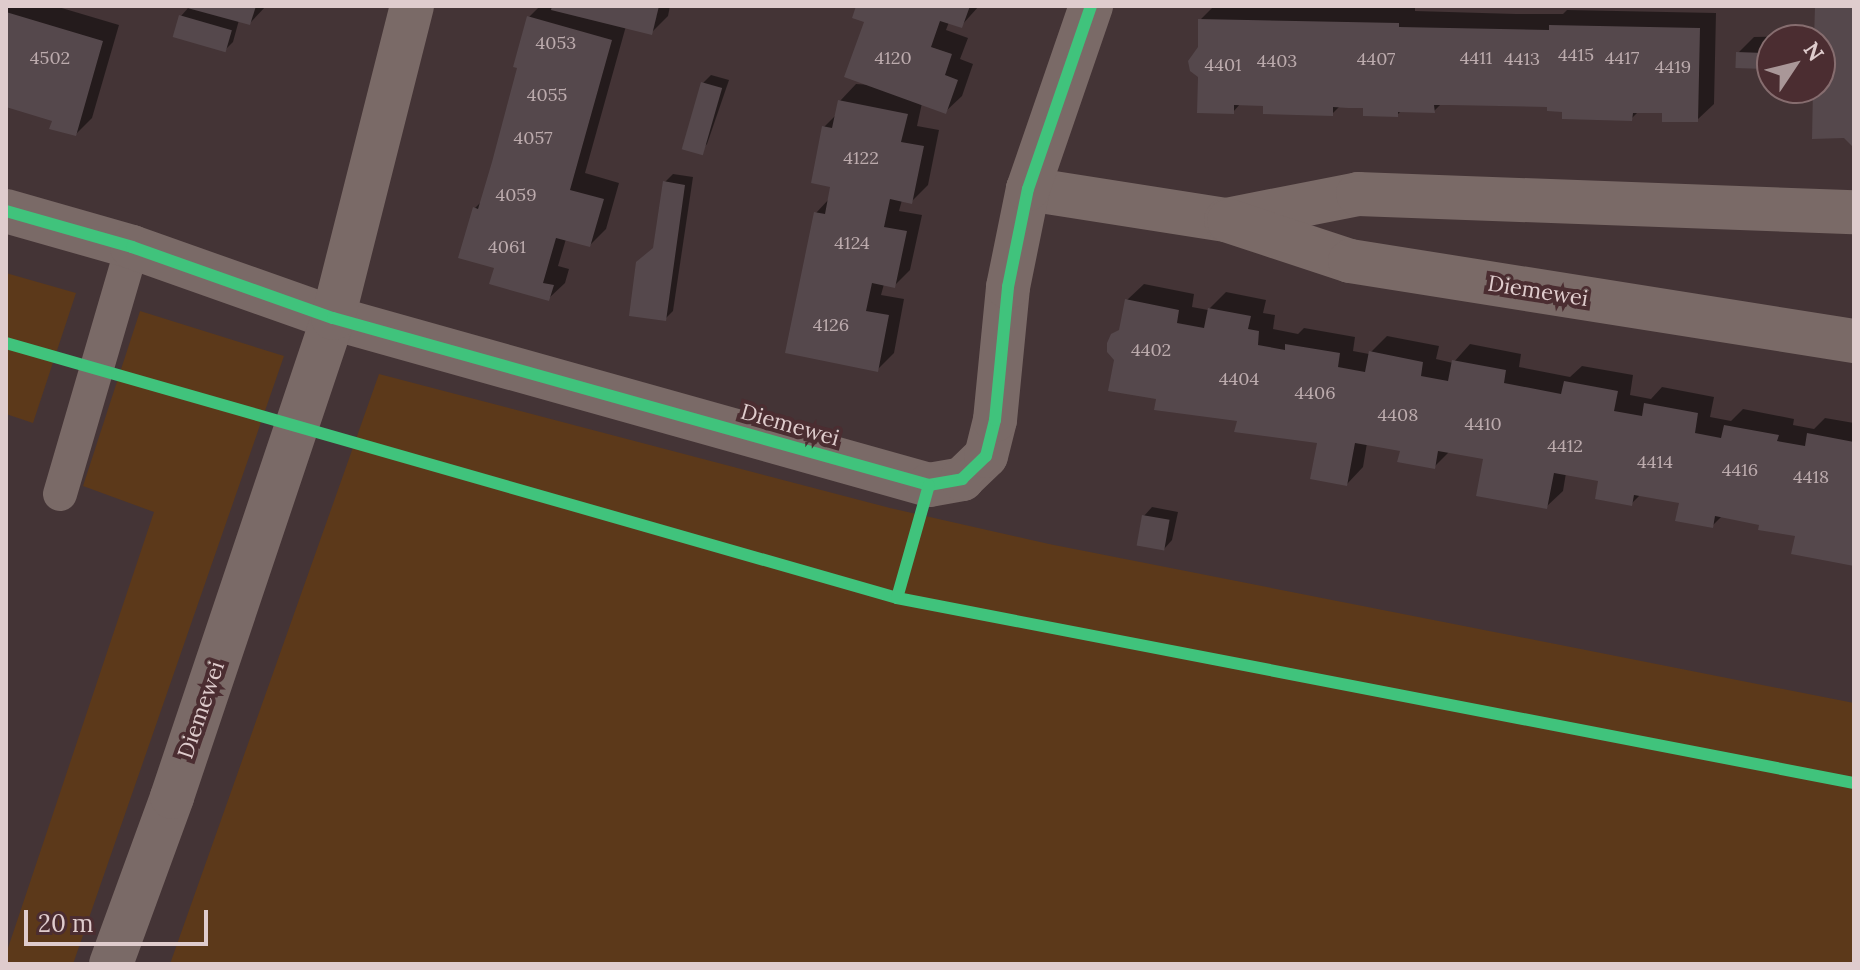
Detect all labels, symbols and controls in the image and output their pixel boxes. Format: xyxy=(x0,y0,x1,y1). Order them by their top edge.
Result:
north arrow xyxy=(1756,24,1836,104)
house number: 4053 xyxy=(536,32,576,54)
text: N xyxy=(1798,36,1830,66)
house number: 4415 xyxy=(1558,44,1594,66)
house number: 4502 xyxy=(30,47,70,69)
house number: 4120 xyxy=(874,47,912,69)
house number: 4411 xyxy=(1460,47,1492,69)
house number: 4417 xyxy=(1605,47,1639,69)
house number: 4407 xyxy=(1357,48,1395,70)
house number: 4413 xyxy=(1504,48,1540,70)
house number: 4403 xyxy=(1257,50,1297,72)
house number: 4401 xyxy=(1204,54,1242,76)
house number: 4419 xyxy=(1655,56,1691,78)
house number: 4055 xyxy=(527,84,567,106)
house number: 4057 xyxy=(513,127,553,149)
house number: 4122 xyxy=(843,147,879,169)
house number: 4059 xyxy=(495,184,537,206)
house number: 4124 xyxy=(834,232,870,254)
house number: 4061 xyxy=(488,236,526,258)
street label: Diemewei xyxy=(1486,270,1590,312)
house number: 4126 xyxy=(813,314,849,336)
house number: 4402 xyxy=(1131,339,1171,361)
house number: 4404 xyxy=(1219,368,1259,390)
house number: 4406 xyxy=(1294,382,1336,404)
street label: Diemewei xyxy=(738,398,842,452)
house number: 4408 xyxy=(1378,404,1418,426)
house number: 4410 xyxy=(1464,413,1502,435)
house number: 4412 xyxy=(1547,435,1583,457)
house number: 4414 xyxy=(1637,451,1673,473)
house number: 4416 xyxy=(1722,459,1758,481)
house number: 4418 xyxy=(1793,466,1829,488)
street label: Diemewei xyxy=(172,658,230,762)
scale bar xyxy=(28,894,212,944)
text: 20 m xyxy=(38,908,94,939)

